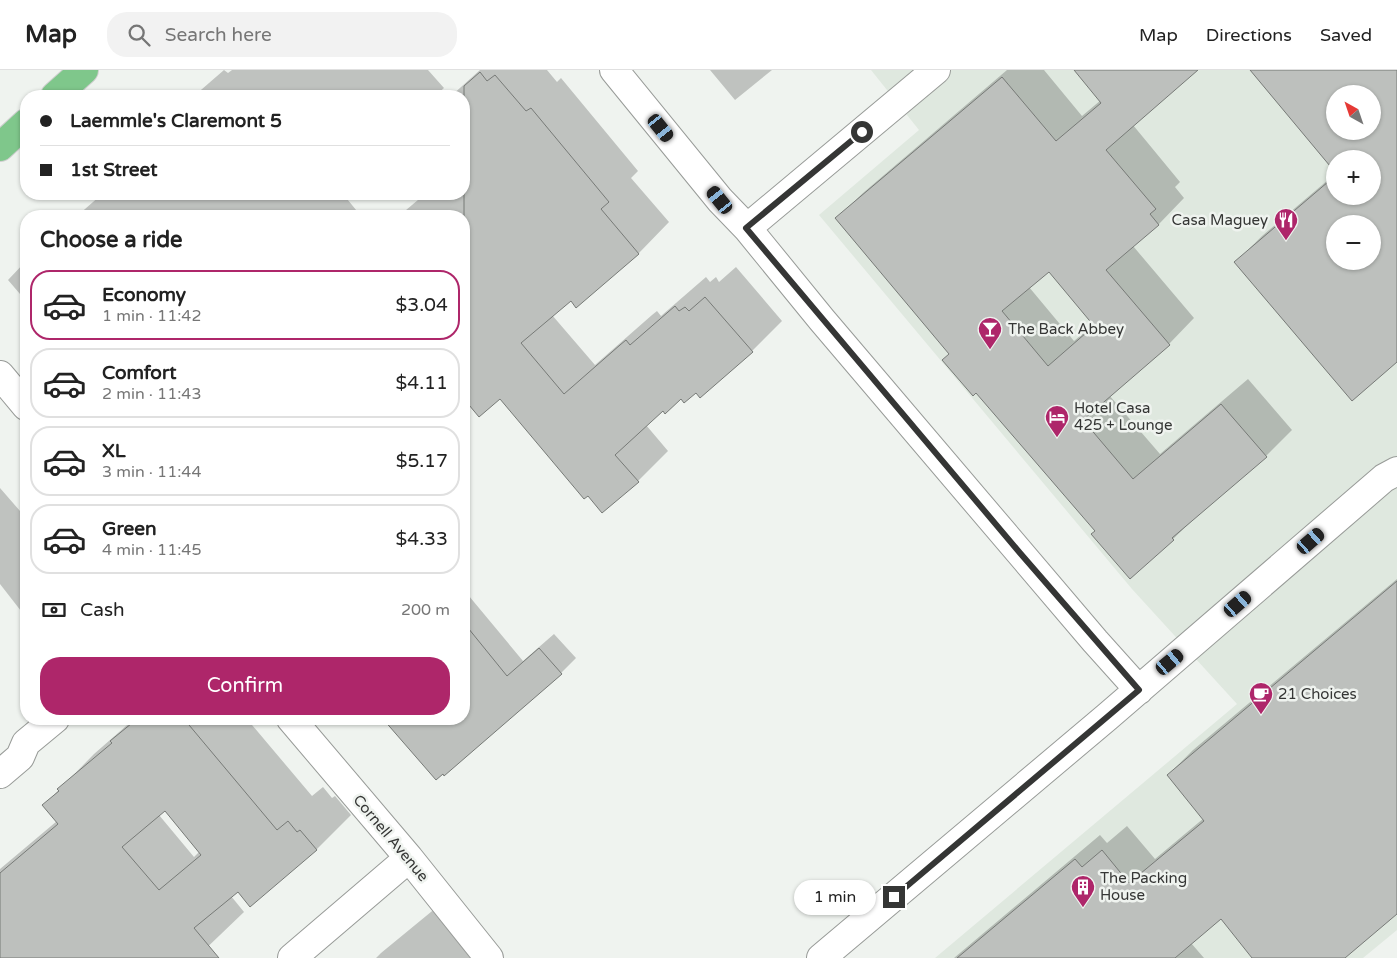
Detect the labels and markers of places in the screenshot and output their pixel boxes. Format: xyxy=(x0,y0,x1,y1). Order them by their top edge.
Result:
restaurant icon: Casa Maguey xyxy=(1273,207,1299,241)
place label: Casa Maguey xyxy=(1172,211,1268,229)
bar icon: The Back Abbey xyxy=(977,316,1003,350)
place label: The Back Abbey xyxy=(1008,320,1124,338)
place label: Hotel Casa 425 + Lounge xyxy=(1074,399,1172,434)
hotel icon: Hotel Casa 425 + Lounge xyxy=(1044,404,1070,438)
cafe icon: 21 Choices xyxy=(1248,681,1274,715)
place label: 21 Choices xyxy=(1278,685,1357,703)
place label: The Packing House xyxy=(1100,869,1187,904)
building icon: The Packing House xyxy=(1070,874,1096,908)

